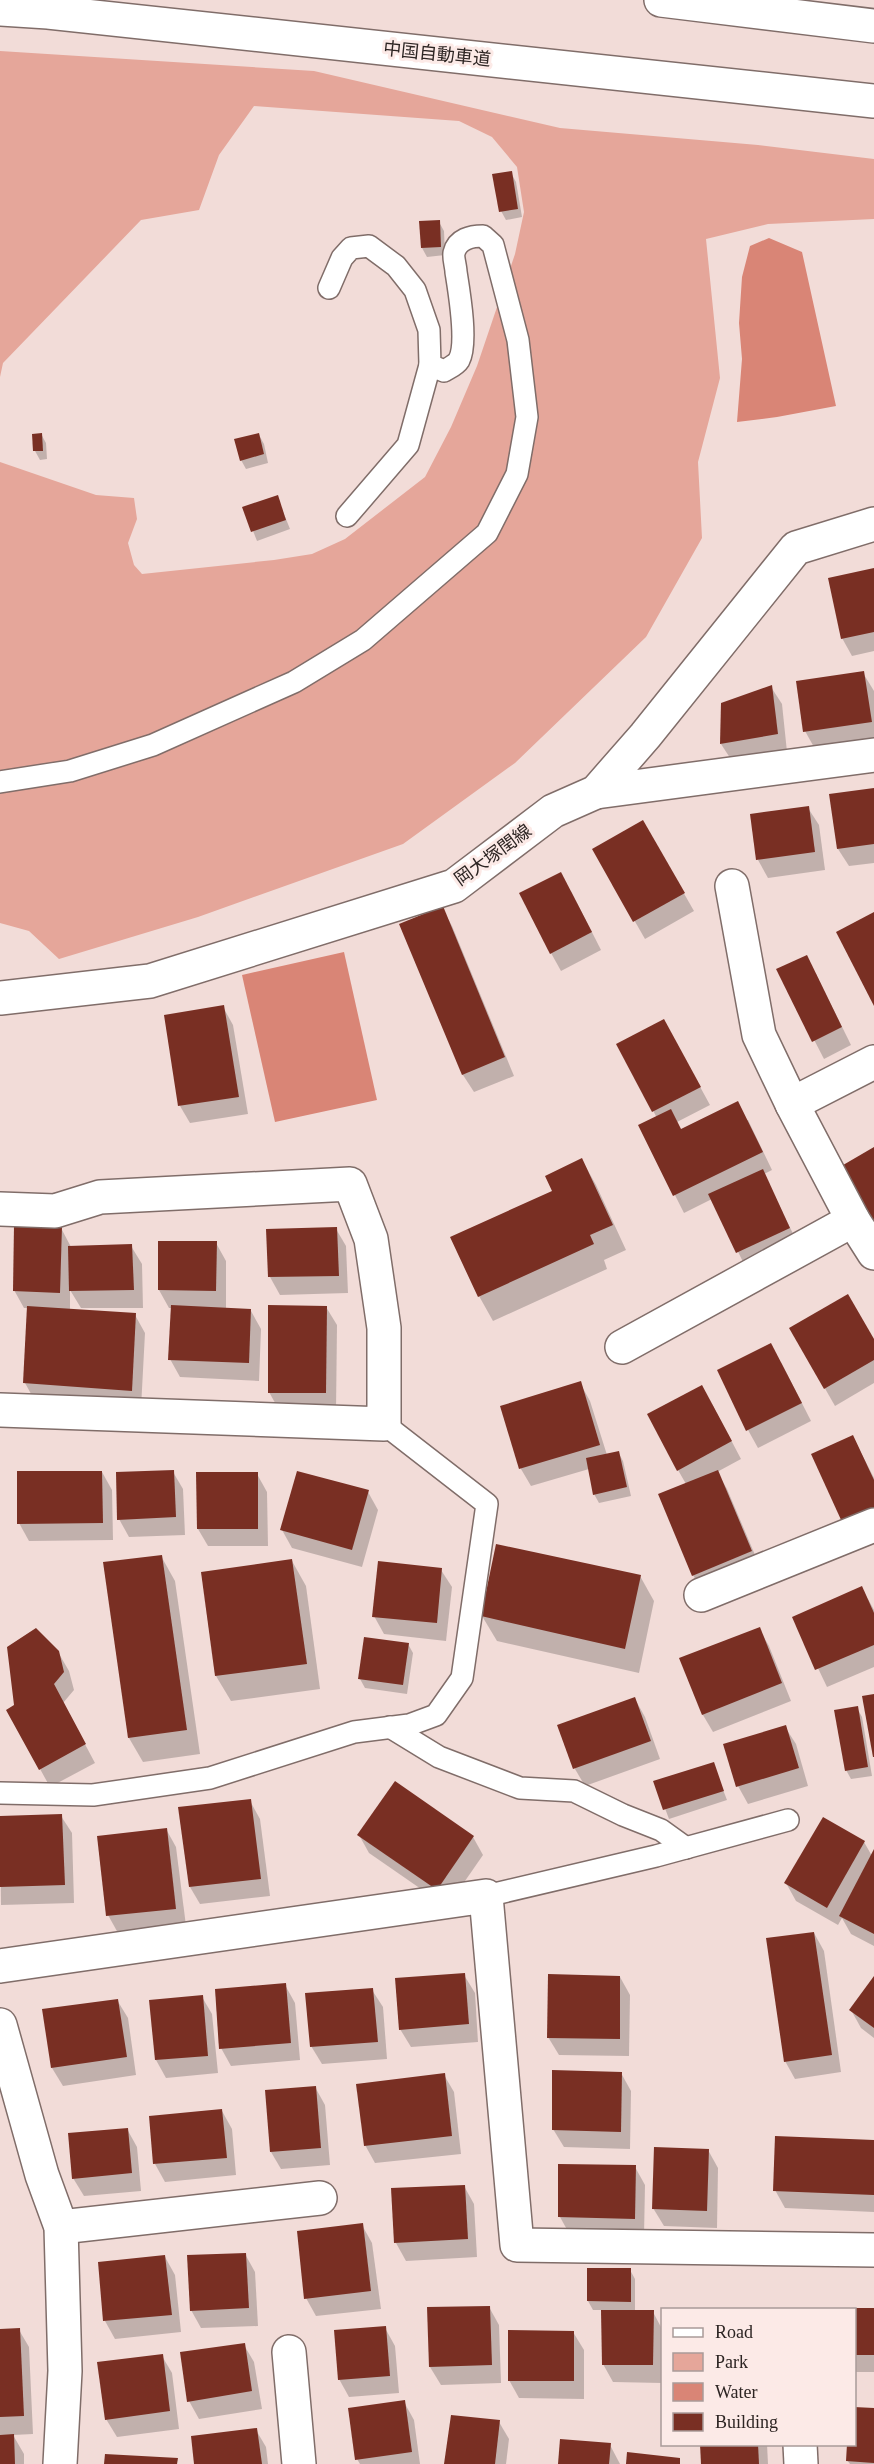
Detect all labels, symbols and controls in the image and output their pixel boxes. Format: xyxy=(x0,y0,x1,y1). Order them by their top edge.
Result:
street label: 中国自動車道 xyxy=(382,38,492,70)
street label: 岡大塚閏線 xyxy=(451,820,535,890)
legend xyxy=(661,2308,856,2446)
text: Road xyxy=(715,2322,753,2342)
text: Park xyxy=(715,2352,748,2372)
text: Water xyxy=(715,2382,758,2402)
text: Building xyxy=(715,2412,778,2432)

